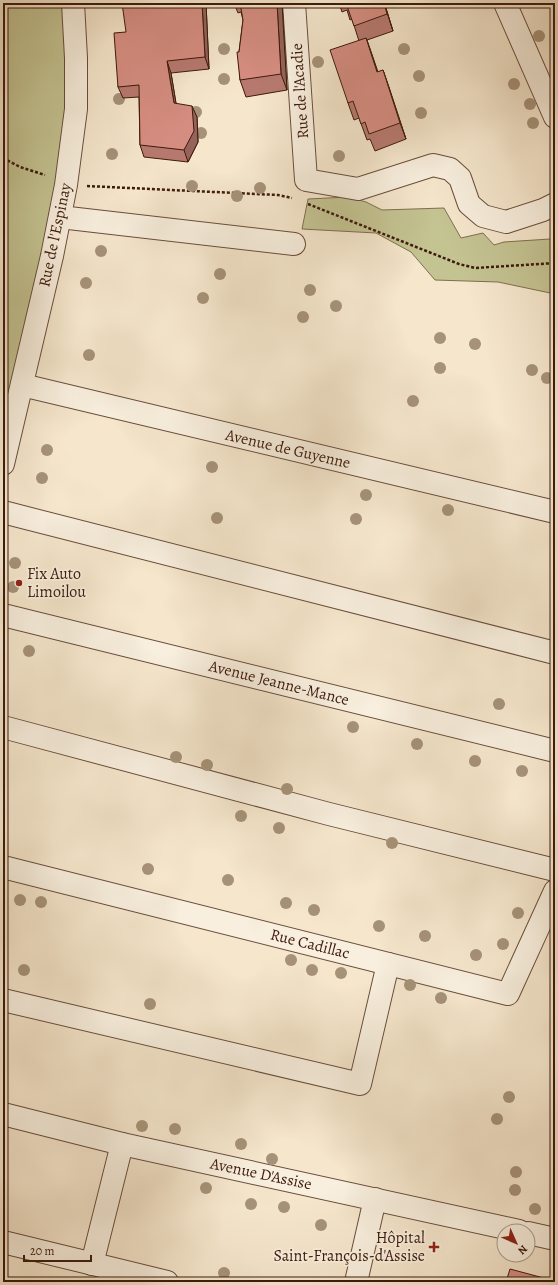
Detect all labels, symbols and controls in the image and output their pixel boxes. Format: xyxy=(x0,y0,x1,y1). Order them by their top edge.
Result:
street label: Rue de l'Acadie xyxy=(286,42,314,140)
street label: Rue de l'Espinay xyxy=(33,180,77,289)
street label: Avenue de Guyenne xyxy=(222,424,353,474)
place label: Fix Auto Limoilou xyxy=(27,563,86,603)
marker: Fix Auto Limoilou xyxy=(14,578,24,588)
street label: Avenue Jeanne-Mance xyxy=(206,655,351,711)
street label: Rue Cadillac xyxy=(268,924,352,965)
street label: Avenue D'Assise xyxy=(207,1152,314,1195)
north arrow xyxy=(496,1223,536,1263)
place label: Hôpital Saint-François-d'Assise xyxy=(273,1227,425,1267)
scale bar xyxy=(24,1237,91,1263)
marker: Hôpital Saint-François-d'Assise xyxy=(428,1241,440,1253)
text: N xyxy=(515,1242,531,1258)
text: 20 m xyxy=(30,1243,54,1259)

